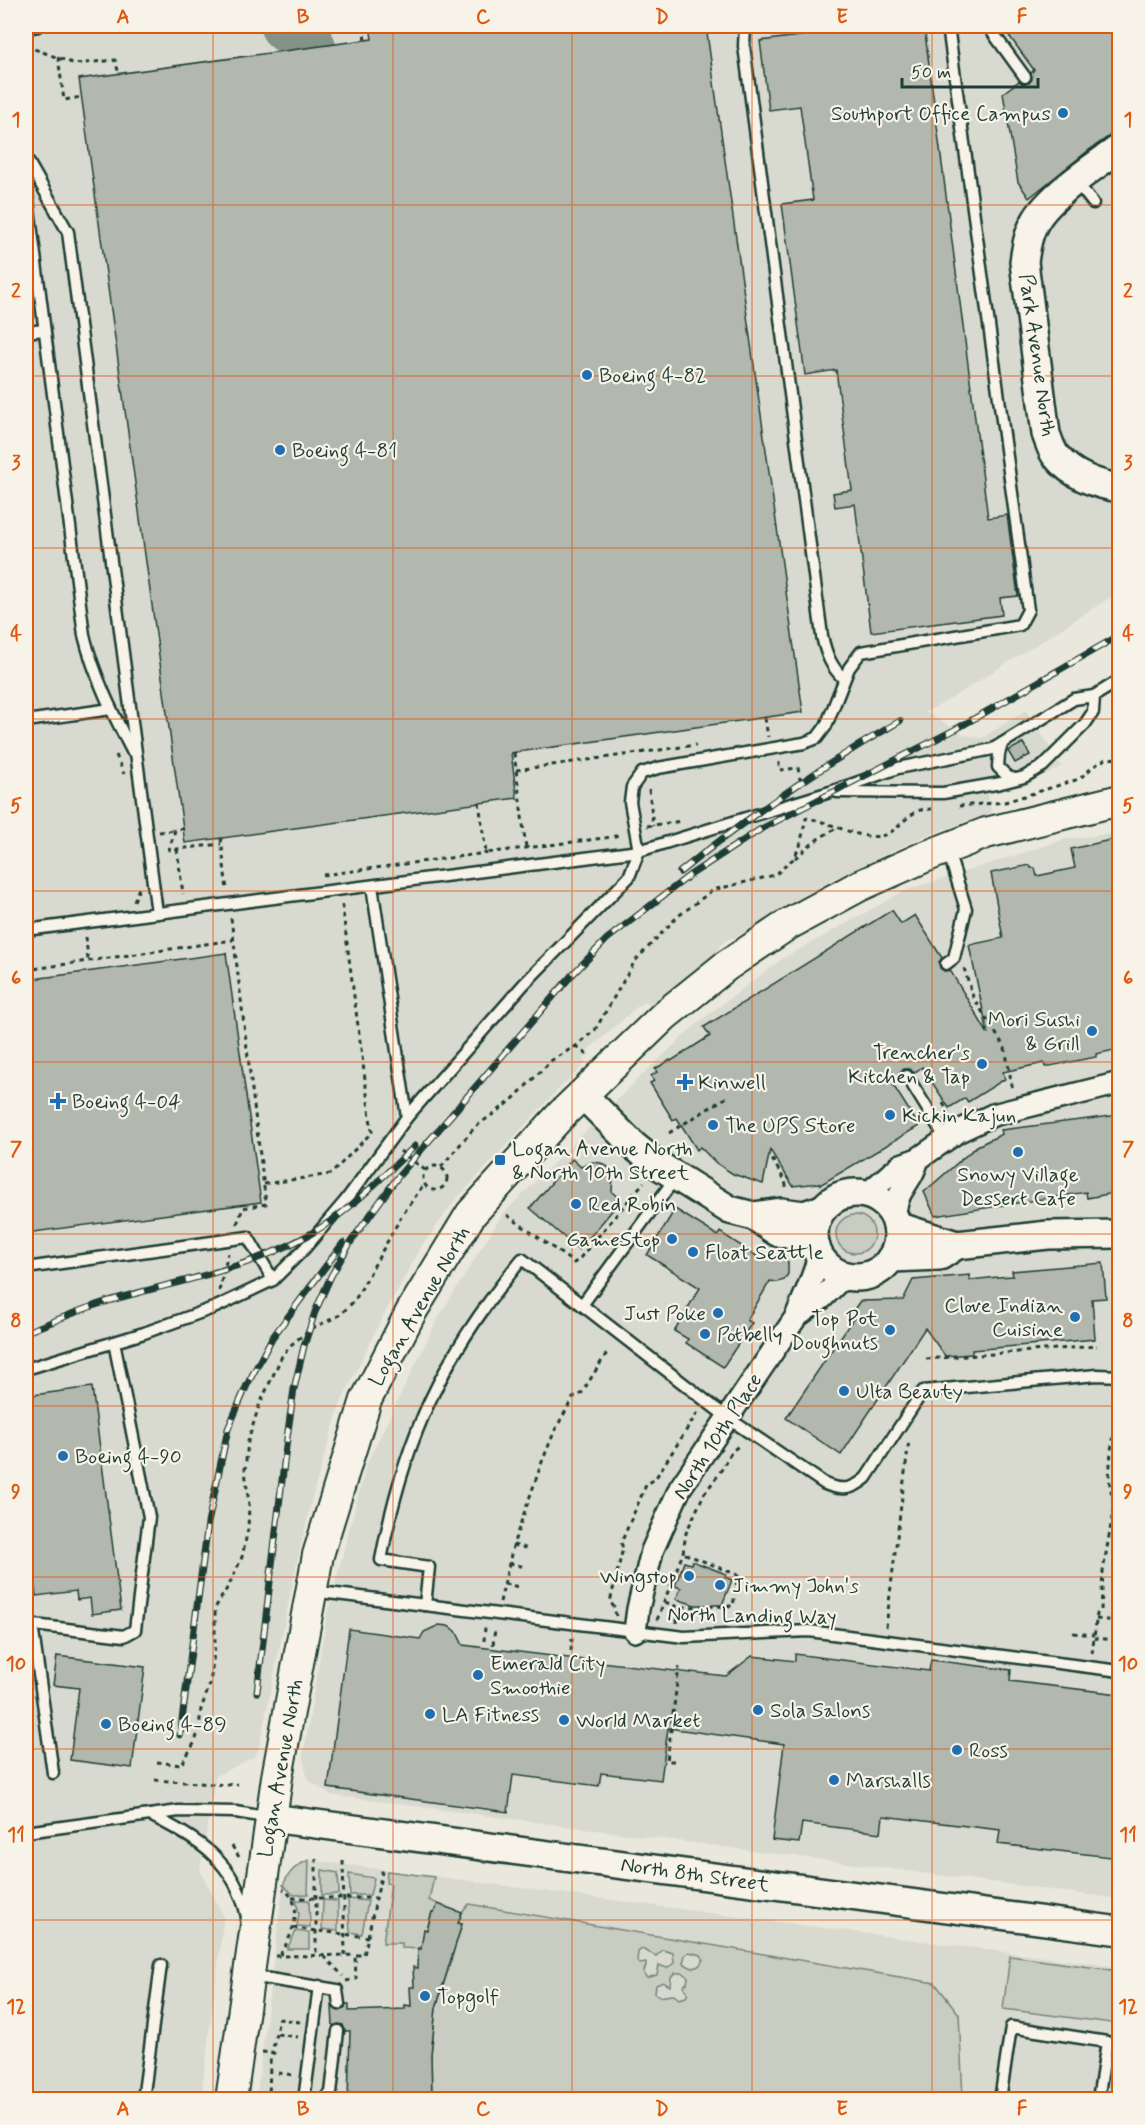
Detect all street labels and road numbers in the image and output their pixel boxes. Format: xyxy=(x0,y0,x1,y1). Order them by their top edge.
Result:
street label: Park Avenue North xyxy=(1012,272,1062,438)
street label: Logan Avenue North xyxy=(363,1221,479,1393)
street label: North 10th Place xyxy=(667,1368,769,1505)
street label: North Landing Way xyxy=(667,1601,837,1633)
street label: Logan Avenue North xyxy=(252,1677,312,1860)
street label: North 8th Street xyxy=(619,1851,772,1899)

